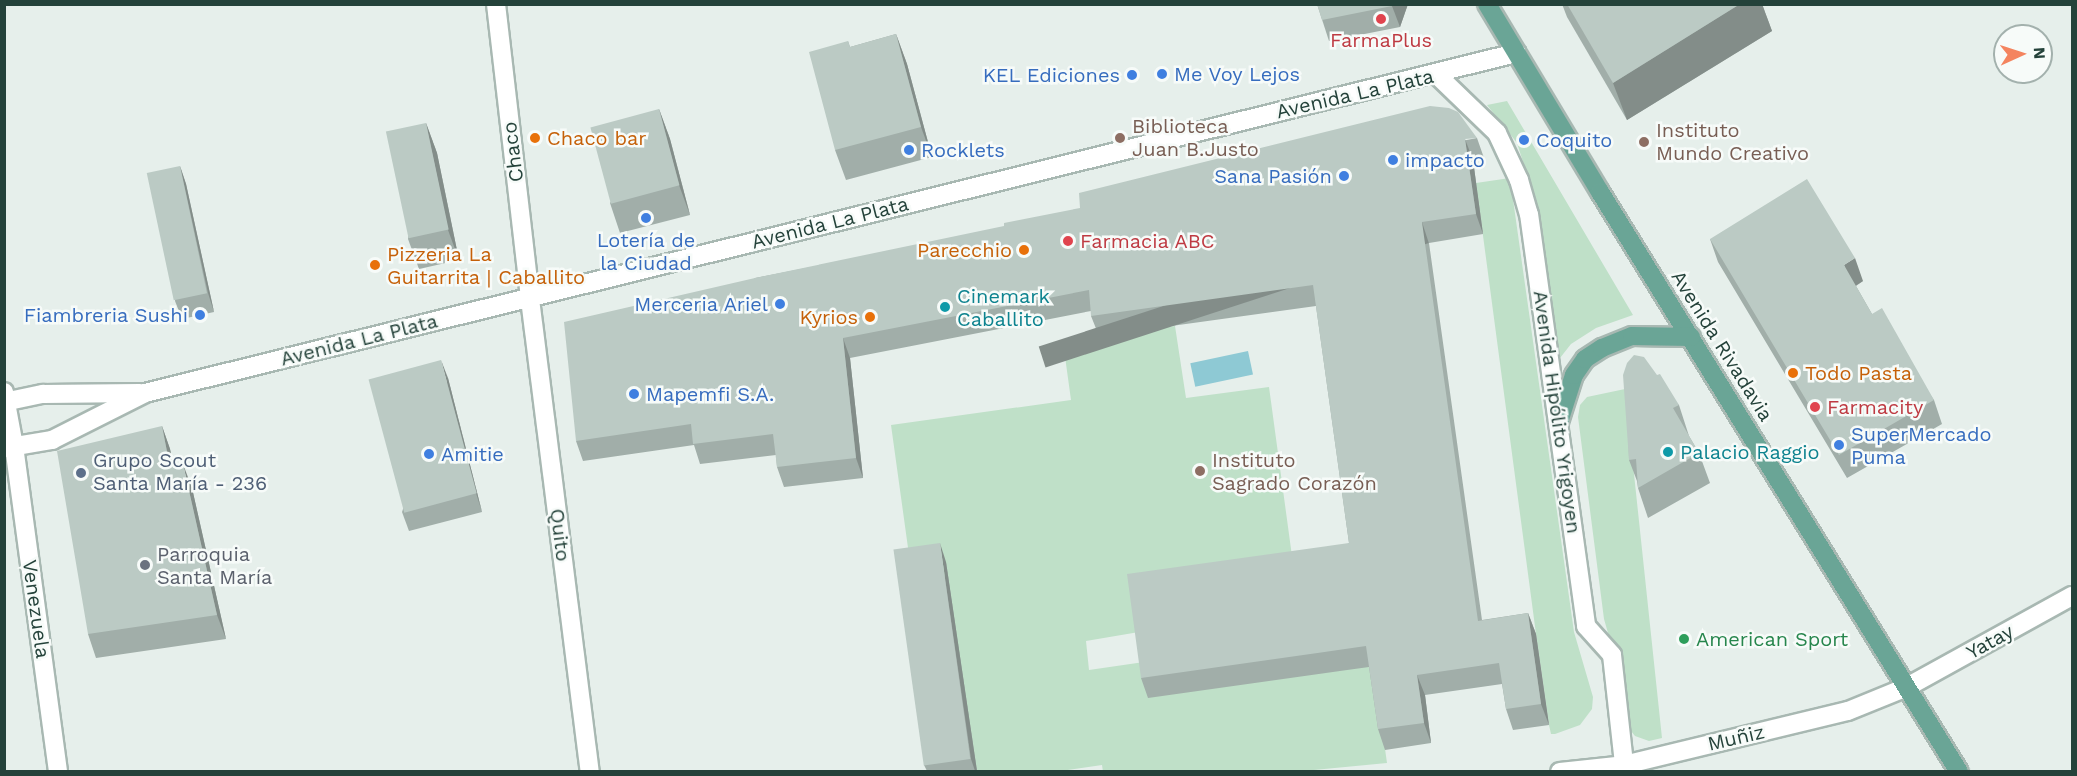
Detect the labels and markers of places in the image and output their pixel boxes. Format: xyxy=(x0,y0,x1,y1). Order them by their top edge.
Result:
marker: FarmaPlus xyxy=(1374,12,1388,26)
place label: FarmaPlus xyxy=(1330,28,1432,52)
place label: Me Voy Lejos xyxy=(1174,62,1301,86)
place label: KEL Ediciones xyxy=(982,63,1120,87)
marker: Me Voy Lejos xyxy=(1155,67,1169,81)
marker: KEL Ediciones xyxy=(1125,68,1139,82)
place label: Biblioteca Juan B.Justo xyxy=(1132,114,1259,161)
place label: Instituto Mundo Creativo xyxy=(1656,118,1809,165)
place label: Chaco bar xyxy=(547,126,646,150)
place label: Coquito xyxy=(1536,128,1612,152)
marker: Chaco bar xyxy=(528,131,542,145)
marker: Biblioteca Juan B.Justo xyxy=(1113,131,1127,145)
marker: Coquito xyxy=(1517,133,1531,147)
marker: Instituto Mundo Creativo xyxy=(1637,135,1651,149)
place label: Rocklets xyxy=(921,138,1005,162)
marker: Rocklets xyxy=(902,143,916,157)
place label: impacto xyxy=(1405,148,1485,172)
marker: impacto xyxy=(1386,153,1400,167)
place label: Sana Pasión xyxy=(1214,164,1332,188)
marker: Sana Pasión xyxy=(1337,169,1351,183)
marker: Lotería de la Ciudad xyxy=(639,211,653,225)
place label: Lotería de la Ciudad xyxy=(596,228,696,275)
place label: Farmacia ABC xyxy=(1080,229,1216,253)
marker: Farmacia ABC xyxy=(1061,234,1075,248)
place label: Parecchio xyxy=(917,238,1012,262)
place label: Pizzeria La Guitarrita | Caballito xyxy=(387,242,586,289)
marker: Parecchio xyxy=(1017,243,1031,257)
marker: Pizzeria La Guitarrita | Caballito xyxy=(368,258,382,272)
place label: Cinemark Caballito xyxy=(957,284,1050,331)
place label: Merceria Ariel xyxy=(633,292,768,316)
marker: Merceria Ariel xyxy=(773,297,787,311)
marker: Cinemark Caballito xyxy=(938,300,952,314)
place label: Fiambreria Sushi xyxy=(23,303,188,327)
place label: Kyrios xyxy=(799,305,858,329)
marker: Fiambreria Sushi xyxy=(193,308,207,322)
marker: Kyrios xyxy=(863,310,877,324)
place label: Todo Pasta xyxy=(1805,361,1912,385)
marker: Todo Pasta xyxy=(1786,366,1800,380)
place label: Mapemfi S.A. xyxy=(646,382,774,406)
marker: Mapemfi S.A. xyxy=(627,387,641,401)
place label: Farmacity xyxy=(1827,395,1923,419)
marker: Farmacity xyxy=(1808,400,1822,414)
place label: SuperMercado Puma xyxy=(1851,422,1991,469)
marker: SuperMercado Puma xyxy=(1832,438,1846,452)
place label: Palacio Raggio xyxy=(1680,440,1820,464)
place label: Amitie xyxy=(441,442,504,466)
marker: Palacio Raggio xyxy=(1661,445,1675,459)
marker: Amitie xyxy=(422,447,436,461)
place label: Instituto Sagrado Corazón xyxy=(1212,448,1377,495)
place label: Grupo Scout Santa María - 236 xyxy=(93,449,268,496)
marker: Instituto Sagrado Corazón xyxy=(1193,464,1207,478)
marker: Grupo Scout Santa María - 236 xyxy=(74,466,88,480)
place label: Parroquia Santa María xyxy=(157,542,273,589)
marker: Parroquia Santa María xyxy=(138,558,152,572)
place label: American Sport xyxy=(1696,627,1848,651)
marker: American Sport xyxy=(1677,632,1691,646)

